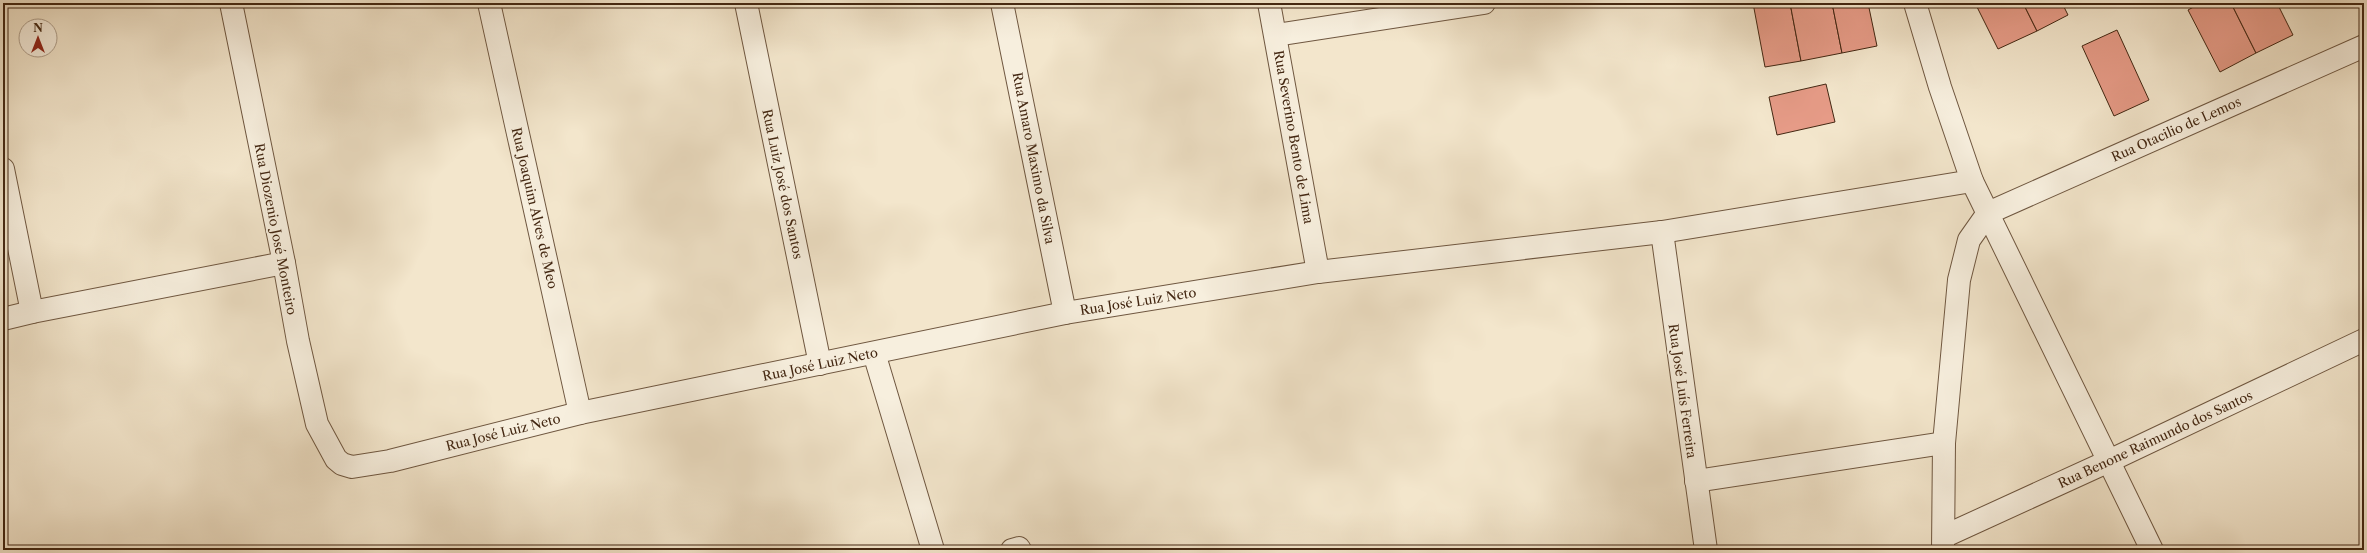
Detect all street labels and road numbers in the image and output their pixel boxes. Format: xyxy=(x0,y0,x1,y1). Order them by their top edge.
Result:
street label: Rua Severino Bento de Lima xyxy=(1271,49,1317,225)
street label: Rua Amaro Maximo da Silva xyxy=(1009,71,1059,245)
street label: Rua Otacilio de Lemos xyxy=(2109,93,2244,165)
street label: Rua Luiz José dos Santos xyxy=(759,107,807,261)
street label: Rua Joaquim Alves de Meo xyxy=(509,126,561,290)
street label: Rua Diozenio José Monteiro xyxy=(251,142,301,316)
street label: Rua José Luiz Neto xyxy=(1079,284,1197,318)
street label: Rua José Luís Ferreira xyxy=(1666,323,1700,459)
street label: Rua José Luiz Neto xyxy=(761,344,879,384)
street label: Rua Benone Raimundo dos Santos xyxy=(2055,387,2255,491)
street label: Rua José Luiz Neto xyxy=(444,410,562,454)

